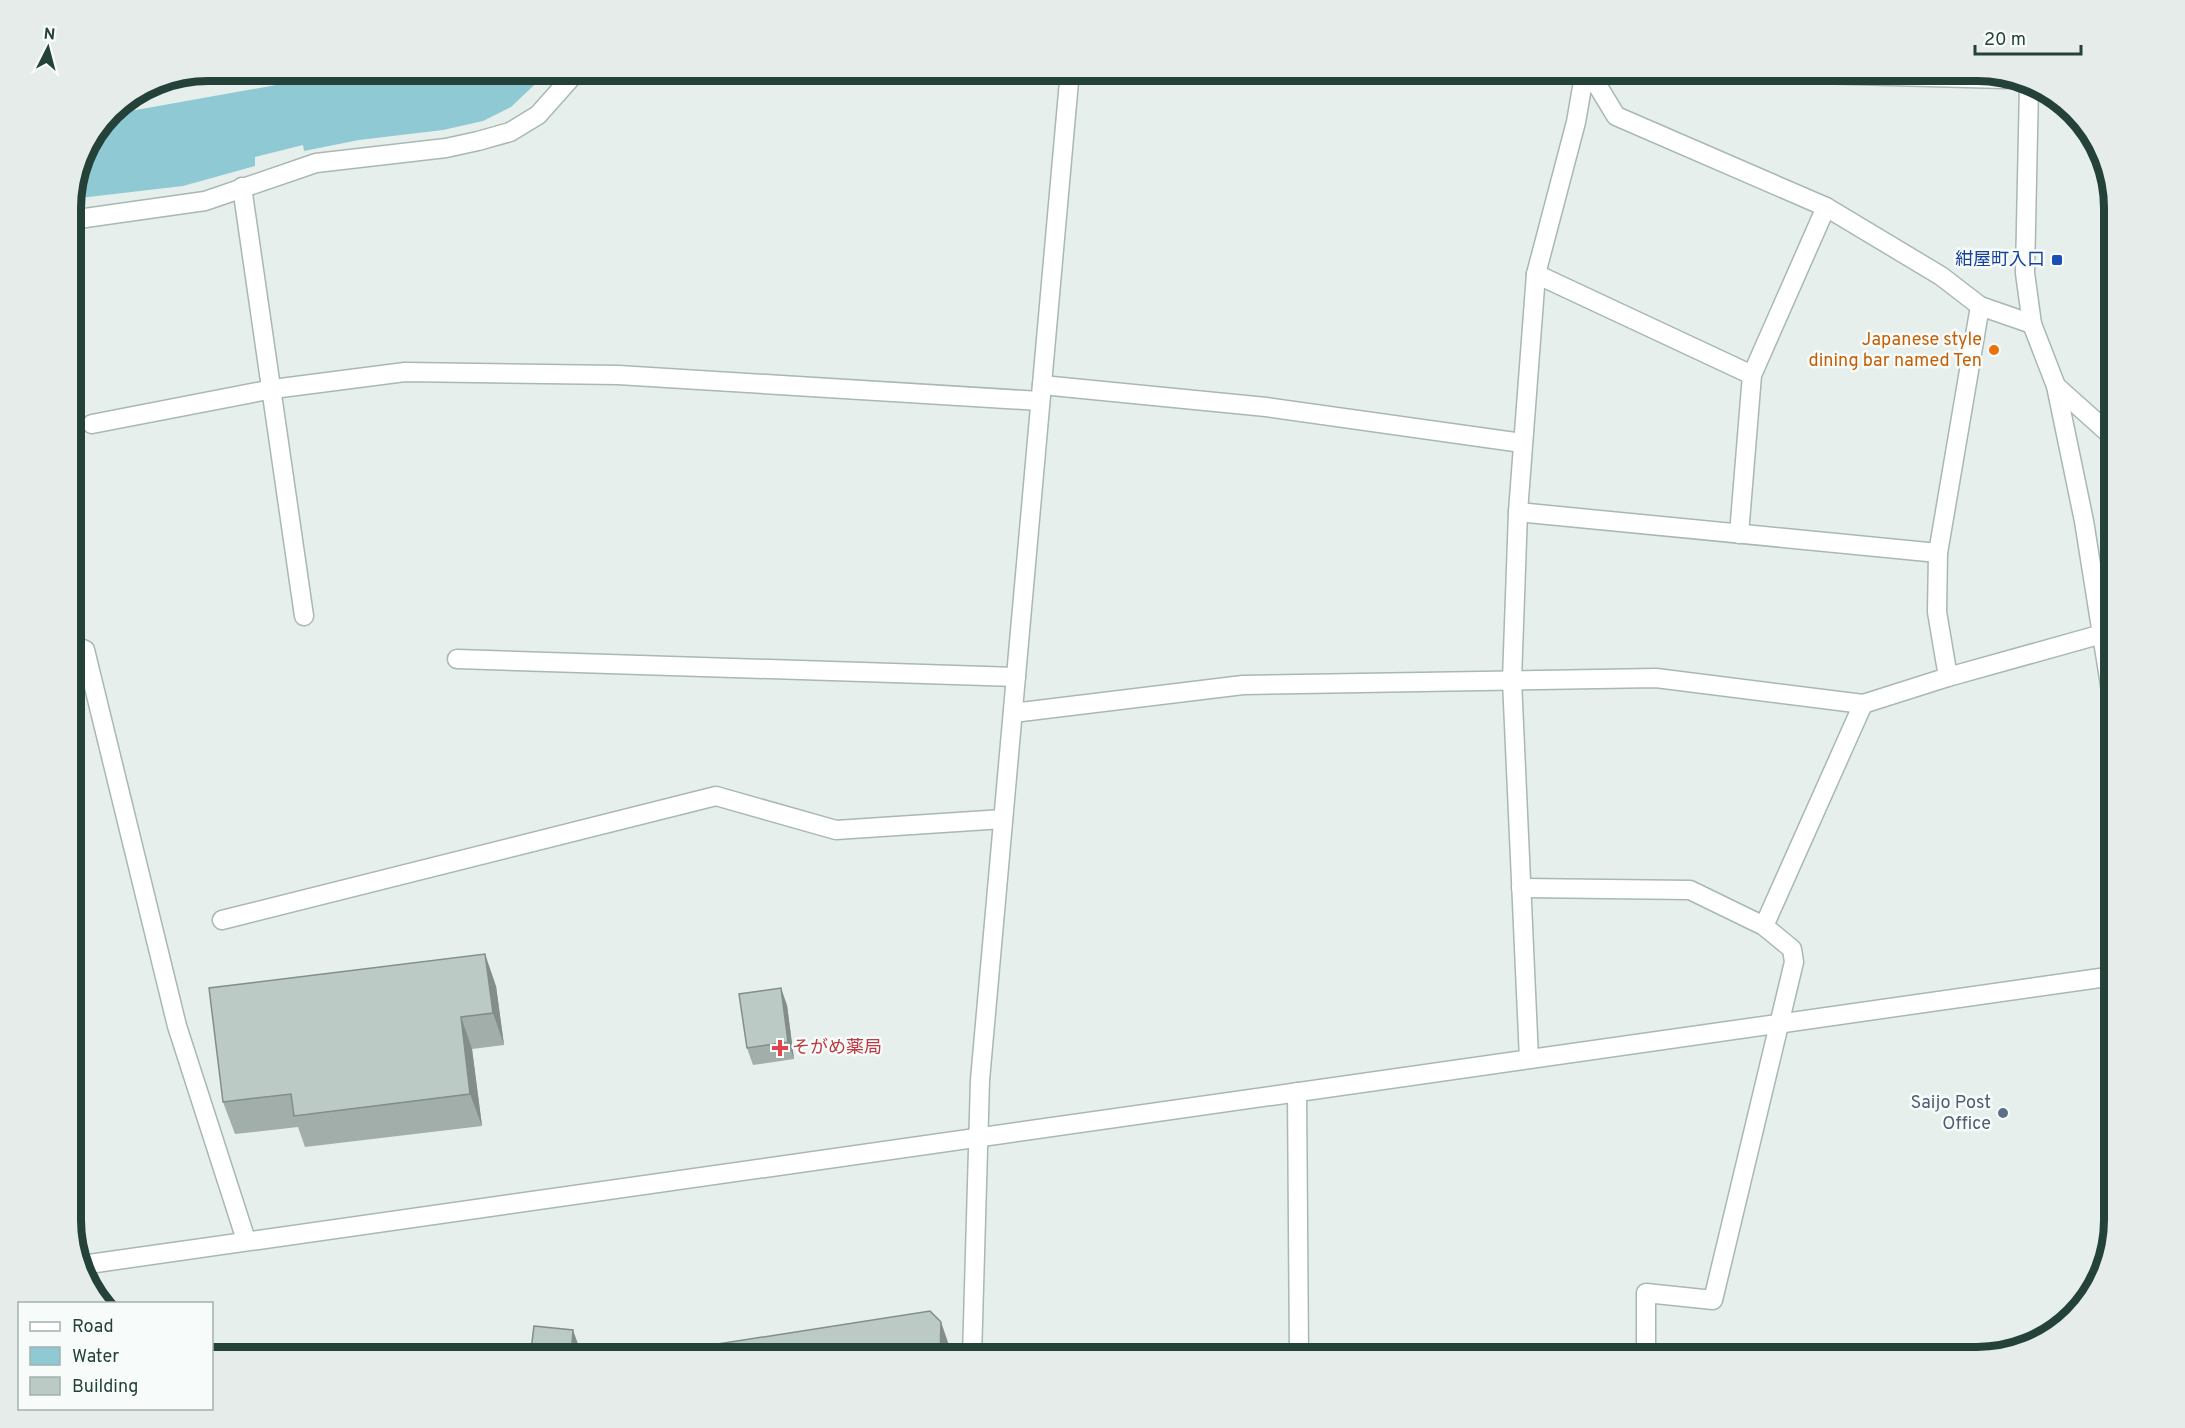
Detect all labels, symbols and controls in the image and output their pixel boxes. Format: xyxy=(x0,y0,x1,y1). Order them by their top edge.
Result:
north arrow xyxy=(18,18,78,78)
scale bar xyxy=(1975,18,2082,56)
text: N xyxy=(43,25,56,46)
text: 20 m xyxy=(1984,29,2026,52)
place label: 紺屋町入口 xyxy=(1955,249,2045,272)
marker: 紺屋町入口 xyxy=(2050,253,2064,267)
place label: Japanese style dining bar named Ten xyxy=(1809,329,1982,373)
marker: Japanese style dining bar named Ten xyxy=(1987,343,2001,357)
place label: そがめ薬局 xyxy=(792,1037,882,1060)
marker: そがめ薬局 xyxy=(773,1041,787,1055)
place label: Saijo Post Office xyxy=(1910,1092,1991,1136)
marker: Saijo Post Office xyxy=(1996,1106,2010,1120)
legend xyxy=(18,1302,213,1410)
text: Road xyxy=(72,1316,114,1339)
text: Water xyxy=(72,1346,119,1369)
text: Building xyxy=(72,1376,138,1399)

